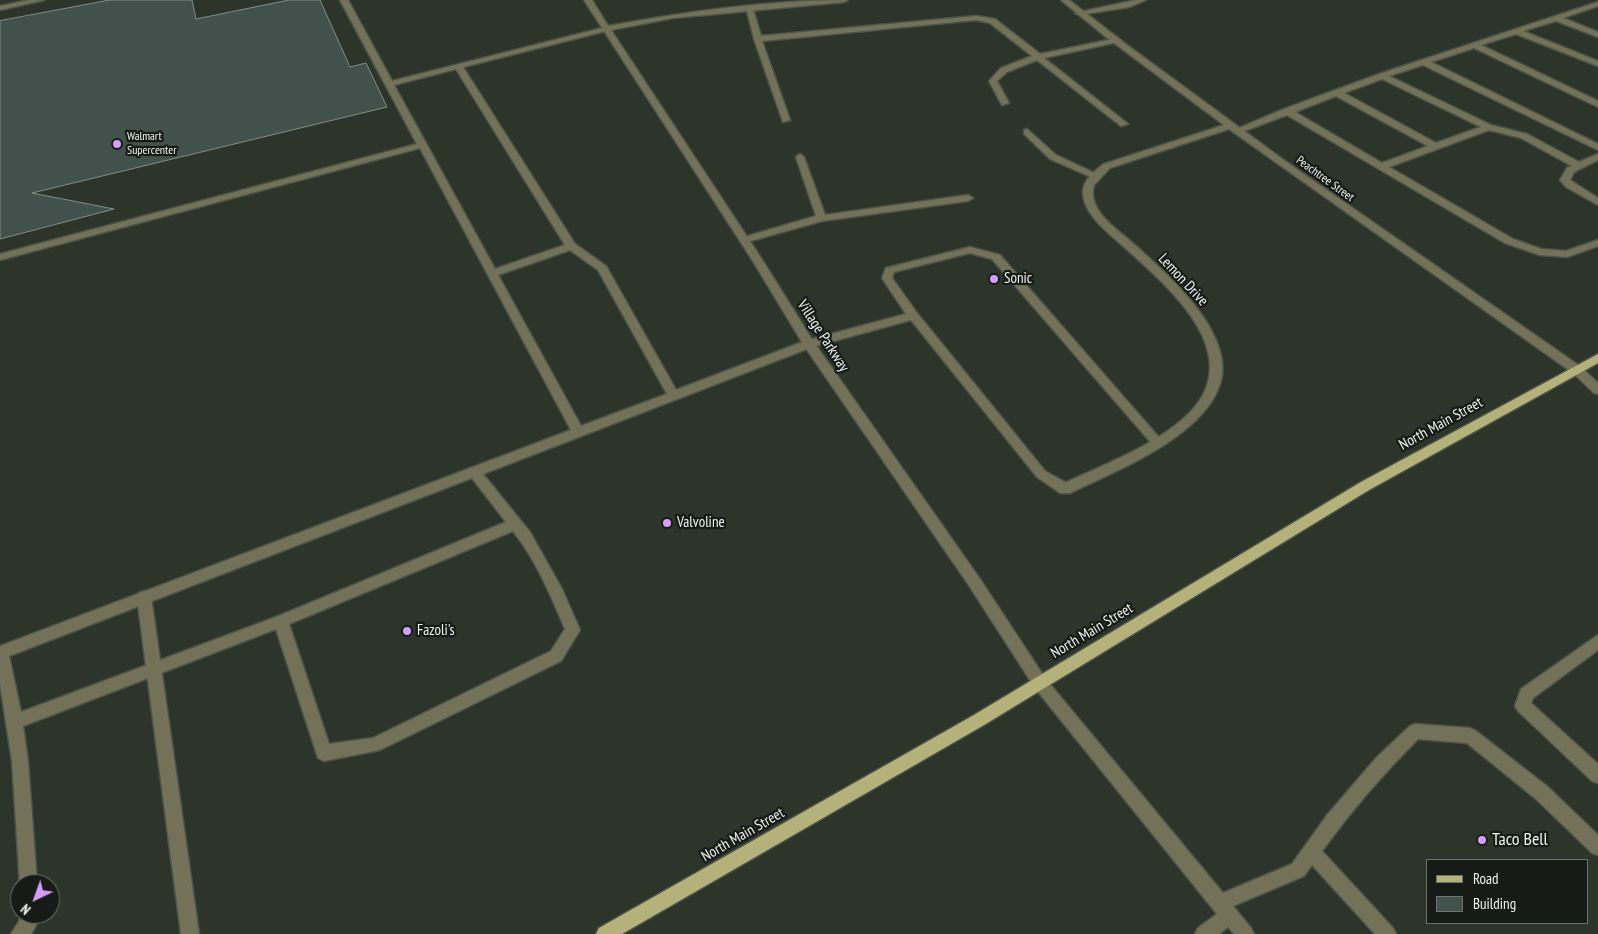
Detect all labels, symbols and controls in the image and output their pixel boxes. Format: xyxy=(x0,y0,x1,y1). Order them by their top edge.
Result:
place label: Walmart Supercenter xyxy=(127,130,177,158)
marker: Walmart Supercenter xyxy=(111,138,123,150)
street label: Peachtree Street xyxy=(1293,153,1357,205)
street label: Lemon Drive xyxy=(1154,250,1212,310)
place label: Sonic xyxy=(1004,270,1032,288)
marker: Sonic xyxy=(988,273,1000,285)
street label: Village Parkway xyxy=(793,297,853,375)
street label: North Main Street xyxy=(1396,394,1486,454)
place label: Valvoline xyxy=(677,514,725,532)
marker: Valvoline xyxy=(661,517,673,529)
street label: North Main Street xyxy=(1048,599,1136,663)
place label: Fazoli's xyxy=(417,622,455,640)
marker: Fazoli's xyxy=(401,625,413,637)
street label: North Main Street xyxy=(698,804,788,866)
place label: Taco Bell xyxy=(1492,829,1548,851)
marker: Taco Bell xyxy=(1476,834,1488,846)
legend xyxy=(1426,859,1588,924)
text: Road xyxy=(1473,869,1499,888)
north arrow xyxy=(10,874,60,924)
text: Building xyxy=(1473,894,1516,913)
text: N xyxy=(17,900,34,919)

